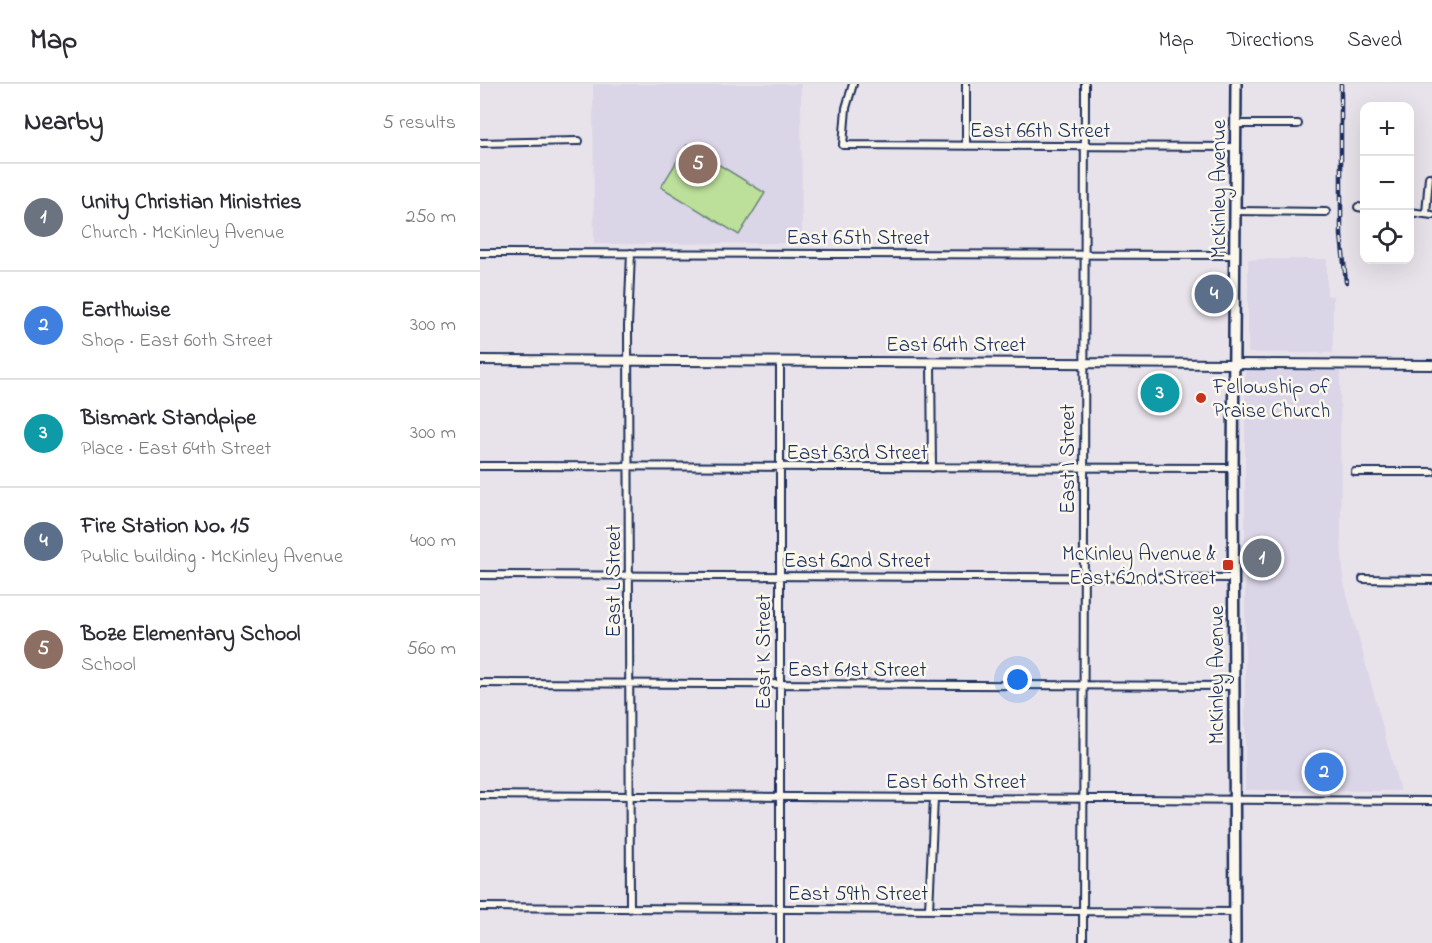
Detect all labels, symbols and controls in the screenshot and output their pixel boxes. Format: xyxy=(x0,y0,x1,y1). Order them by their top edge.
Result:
text: Map xyxy=(30,21,77,62)
text: Map xyxy=(1158,26,1194,56)
text: Directions xyxy=(1227,26,1314,56)
text: Saved xyxy=(1347,26,1402,56)
map controls xyxy=(1360,102,1414,264)
button: + xyxy=(1360,102,1414,156)
text: Nearby xyxy=(24,104,103,142)
text: 5 results xyxy=(383,109,456,138)
street label: East 66th Street xyxy=(970,117,1110,147)
street label: McKinley Avenue xyxy=(1205,119,1237,259)
pin: 5 xyxy=(678,142,718,187)
button: − xyxy=(1360,156,1414,210)
text: Unity Christian Ministries xyxy=(81,187,301,219)
text: 1 xyxy=(40,203,47,232)
text: 250 m xyxy=(405,203,456,232)
button: locate xyxy=(1360,210,1414,264)
text: Church · McKinley Avenue xyxy=(81,219,284,248)
street label: East 65th Street xyxy=(786,224,930,254)
pin: 4 xyxy=(1194,272,1234,316)
text: Earthwise xyxy=(81,295,170,327)
text: 2 xyxy=(39,311,48,340)
text: 300 m xyxy=(410,311,456,340)
text: Shop · East 60th Street xyxy=(81,327,273,356)
street label: East 64th Street xyxy=(886,331,1026,361)
pin: 3 xyxy=(1140,370,1180,416)
place label: Fellowship of Praise Church xyxy=(1212,373,1330,427)
marker: Fellowship of Praise Church xyxy=(1194,391,1208,405)
text: Bismark Standpipe xyxy=(81,403,256,435)
street label: East I Street xyxy=(1054,404,1084,514)
text: 3 xyxy=(39,419,48,448)
text: 300 m xyxy=(410,419,456,448)
text: Place · East 64th Street xyxy=(81,435,271,464)
street label: East 63rd Street xyxy=(786,439,928,469)
text: Fire Station No. 15 xyxy=(81,511,250,543)
street label: East L Street xyxy=(600,524,630,638)
text: 4 xyxy=(39,527,48,556)
text: 400 m xyxy=(410,527,456,556)
pin: 1 xyxy=(1242,536,1282,580)
place label: McKinley Avenue & East 62nd Street xyxy=(1062,540,1216,594)
text: Public building · McKinley Avenue xyxy=(81,543,343,572)
street label: East 62nd Street xyxy=(783,547,931,577)
marker: McKinley Avenue & East 62nd Street xyxy=(1221,558,1235,572)
street label: East K Street xyxy=(750,594,780,710)
street label: McKinley Avenue xyxy=(1203,605,1235,745)
text: Boze Elementary School xyxy=(81,619,301,651)
text: 5 xyxy=(38,635,49,664)
text: 560 m xyxy=(407,635,456,664)
text: School xyxy=(81,651,136,680)
street label: East 61st Street xyxy=(788,656,926,686)
your location xyxy=(1003,665,1032,694)
pin: 2 xyxy=(1304,750,1344,794)
street label: East 60th Street xyxy=(886,768,1026,798)
street label: East 59th Street xyxy=(788,880,928,910)

